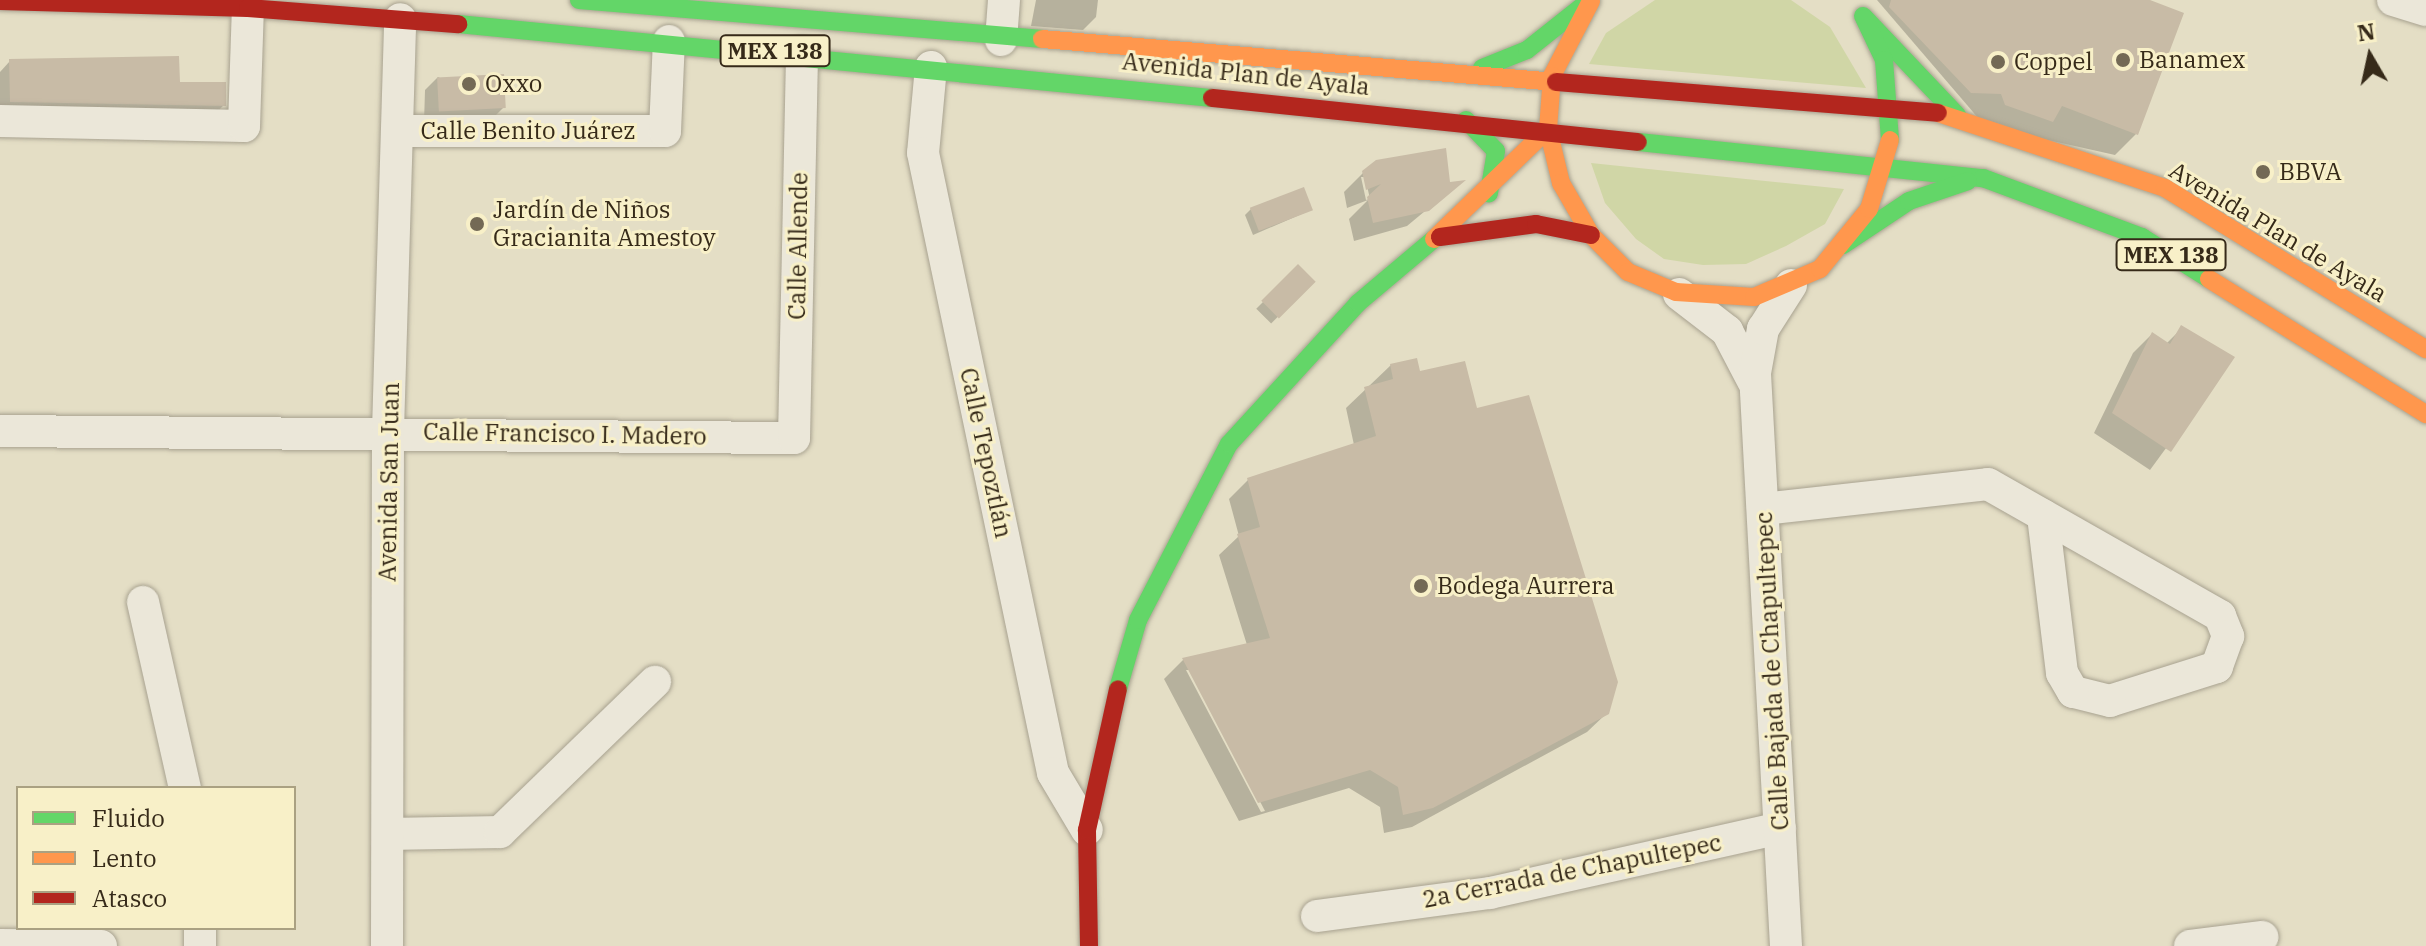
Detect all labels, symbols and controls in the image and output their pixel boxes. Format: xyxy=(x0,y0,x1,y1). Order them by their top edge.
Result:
north arrow xyxy=(2330,16,2410,96)
text: N xyxy=(2355,16,2377,47)
road number: MEX 138 xyxy=(719,33,831,69)
place label: Banamex xyxy=(2139,46,2246,74)
street label: Avenida Plan de Ayala xyxy=(1121,47,1371,101)
place label: Coppel xyxy=(2014,48,2093,76)
marker: Banamex xyxy=(2114,51,2132,69)
marker: Coppel xyxy=(1989,53,2007,71)
place label: Oxxo xyxy=(485,70,542,98)
marker: Oxxo xyxy=(460,75,478,93)
street label: Calle Benito Juárez xyxy=(420,117,636,145)
street label: Avenida Plan de Ayala xyxy=(2164,156,2392,308)
place label: BBVA xyxy=(2279,158,2342,186)
marker: BBVA xyxy=(2254,163,2272,181)
street label: Calle Allende xyxy=(782,172,814,320)
place label: Jardín de Niños Gracianita Amestoy xyxy=(493,196,716,252)
marker: Jardín de Niños Gracianita Amestoy xyxy=(468,215,486,233)
road number: MEX 138 xyxy=(2115,237,2227,273)
street label: Calle Tepoztlán xyxy=(954,365,1018,541)
street label: Avenida San Juan xyxy=(373,382,405,582)
street label: Calle Francisco I. Madero xyxy=(423,417,707,451)
street label: Calle Bajada de Chapultepec xyxy=(1749,511,1795,831)
place label: Bodega Aurrera xyxy=(1437,572,1615,600)
marker: Bodega Aurrera xyxy=(1412,577,1430,595)
legend xyxy=(16,786,296,930)
text: Fluido xyxy=(92,802,165,834)
street label: 2a Cerrada de Chapultepec xyxy=(1420,828,1724,914)
text: Lento xyxy=(92,842,156,874)
text: Atasco xyxy=(92,882,167,914)

